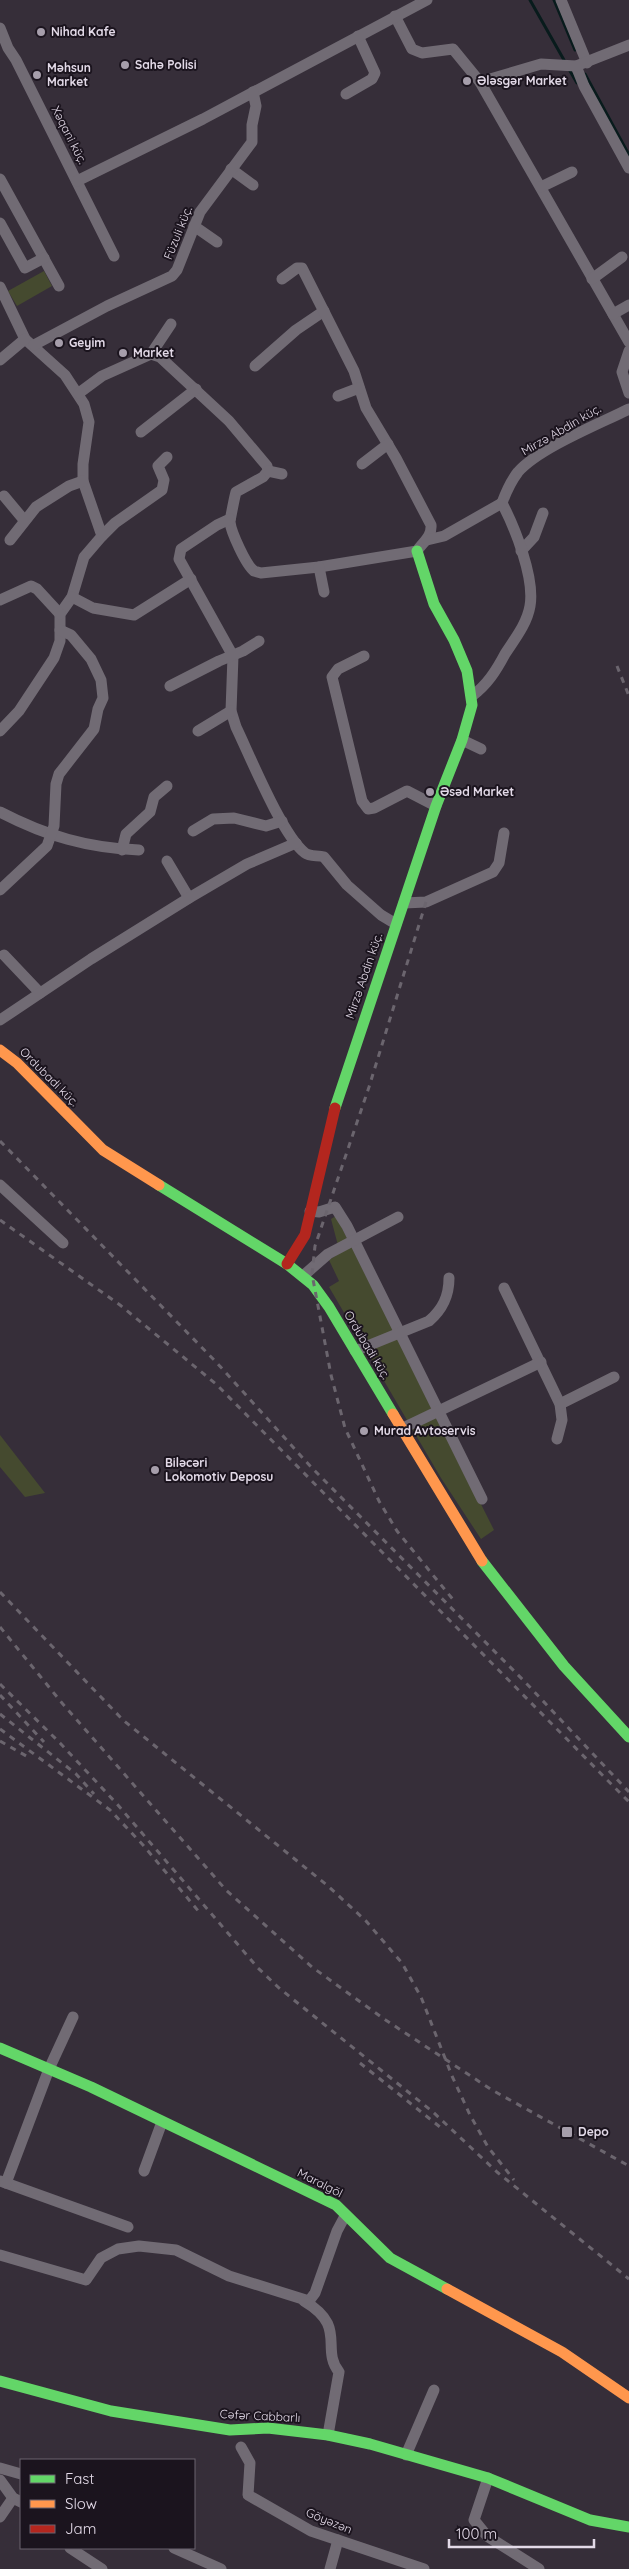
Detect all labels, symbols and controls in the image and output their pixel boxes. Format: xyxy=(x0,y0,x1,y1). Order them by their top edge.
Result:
place label: Nihad Kafe xyxy=(51,24,115,39)
marker: Nihad Kafe xyxy=(35,26,47,38)
place label: Sahə Polisi xyxy=(135,57,197,72)
marker: Sahə Polisi xyxy=(119,59,131,71)
place label: Məhsun Market xyxy=(47,60,91,89)
marker: Məhsun Market xyxy=(31,69,43,81)
place label: Ələsgər Market xyxy=(477,73,567,88)
marker: Ələsgər Market xyxy=(461,75,473,87)
street label: Xəqani küç. xyxy=(48,103,90,166)
street label: Füzuli küç. xyxy=(160,204,195,262)
place label: Geyim xyxy=(69,335,105,350)
marker: Geyim xyxy=(53,337,65,349)
place label: Market xyxy=(133,345,174,360)
marker: Market xyxy=(117,347,129,359)
street label: Mirzə Abdin küç. xyxy=(518,401,603,458)
place label: Əsəd Market xyxy=(440,784,514,799)
marker: Əsəd Market xyxy=(424,786,436,798)
street label: Mirzə Abdin küç. xyxy=(342,931,385,1021)
street label: Ordubadi küç. xyxy=(17,1044,82,1109)
street label: Ordubadi küç. xyxy=(341,1308,394,1382)
place label: Murad Avtoservis xyxy=(374,1423,476,1438)
marker: Murad Avtoservis xyxy=(358,1425,370,1437)
place label: Biləcəri Lokomotiv Deposu xyxy=(165,1455,273,1484)
marker: Biləcəri Lokomotiv Deposu xyxy=(149,1464,161,1476)
place label: Depo xyxy=(578,2124,609,2139)
marker: Depo xyxy=(560,2125,574,2139)
street label: Maralgöl xyxy=(295,2165,346,2200)
street label: Cəfər Cabbarlı xyxy=(219,2406,301,2425)
legend xyxy=(20,2459,195,2549)
text: Fast xyxy=(65,2469,94,2488)
text: Slow xyxy=(65,2494,97,2513)
street label: Göyəzən xyxy=(304,2504,355,2537)
scale bar xyxy=(449,2516,594,2548)
text: Jam xyxy=(65,2519,96,2538)
text: 100 m xyxy=(456,2524,497,2543)

